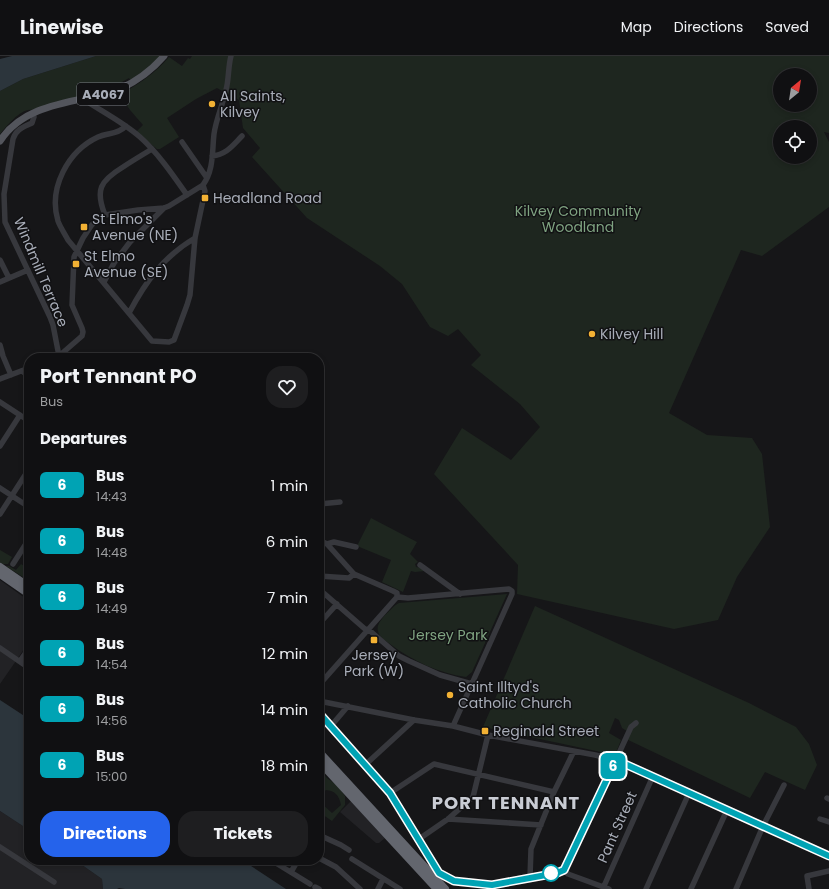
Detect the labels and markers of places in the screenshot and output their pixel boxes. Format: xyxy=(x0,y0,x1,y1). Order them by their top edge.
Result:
place label: All Saints, Kilvey xyxy=(220,86,286,122)
marker: All Saints, Kilvey xyxy=(207,99,217,109)
place label: Headland Road xyxy=(213,188,322,208)
marker: Headland Road xyxy=(200,193,210,203)
place label: St Elmo's Avenue (NE) xyxy=(92,209,178,245)
marker: St Elmo's Avenue (NE) xyxy=(79,222,89,232)
place label: St Elmo Avenue (SE) xyxy=(84,246,168,282)
marker: St Elmo Avenue (SE) xyxy=(71,259,81,269)
place label: Kilvey Hill xyxy=(600,324,663,344)
marker: Kilvey Hill xyxy=(587,329,597,339)
marker: Jersey Park (W) xyxy=(369,635,379,645)
place label: Jersey Park (W) xyxy=(344,645,404,681)
place label: Saint Illtyd's Catholic Church xyxy=(458,677,572,713)
marker: Saint Illtyd's Catholic Church xyxy=(445,690,455,700)
place label: Reginald Street xyxy=(493,721,599,741)
marker: Reginald Street xyxy=(480,726,490,736)
unlabelled marker xyxy=(542,864,560,882)

